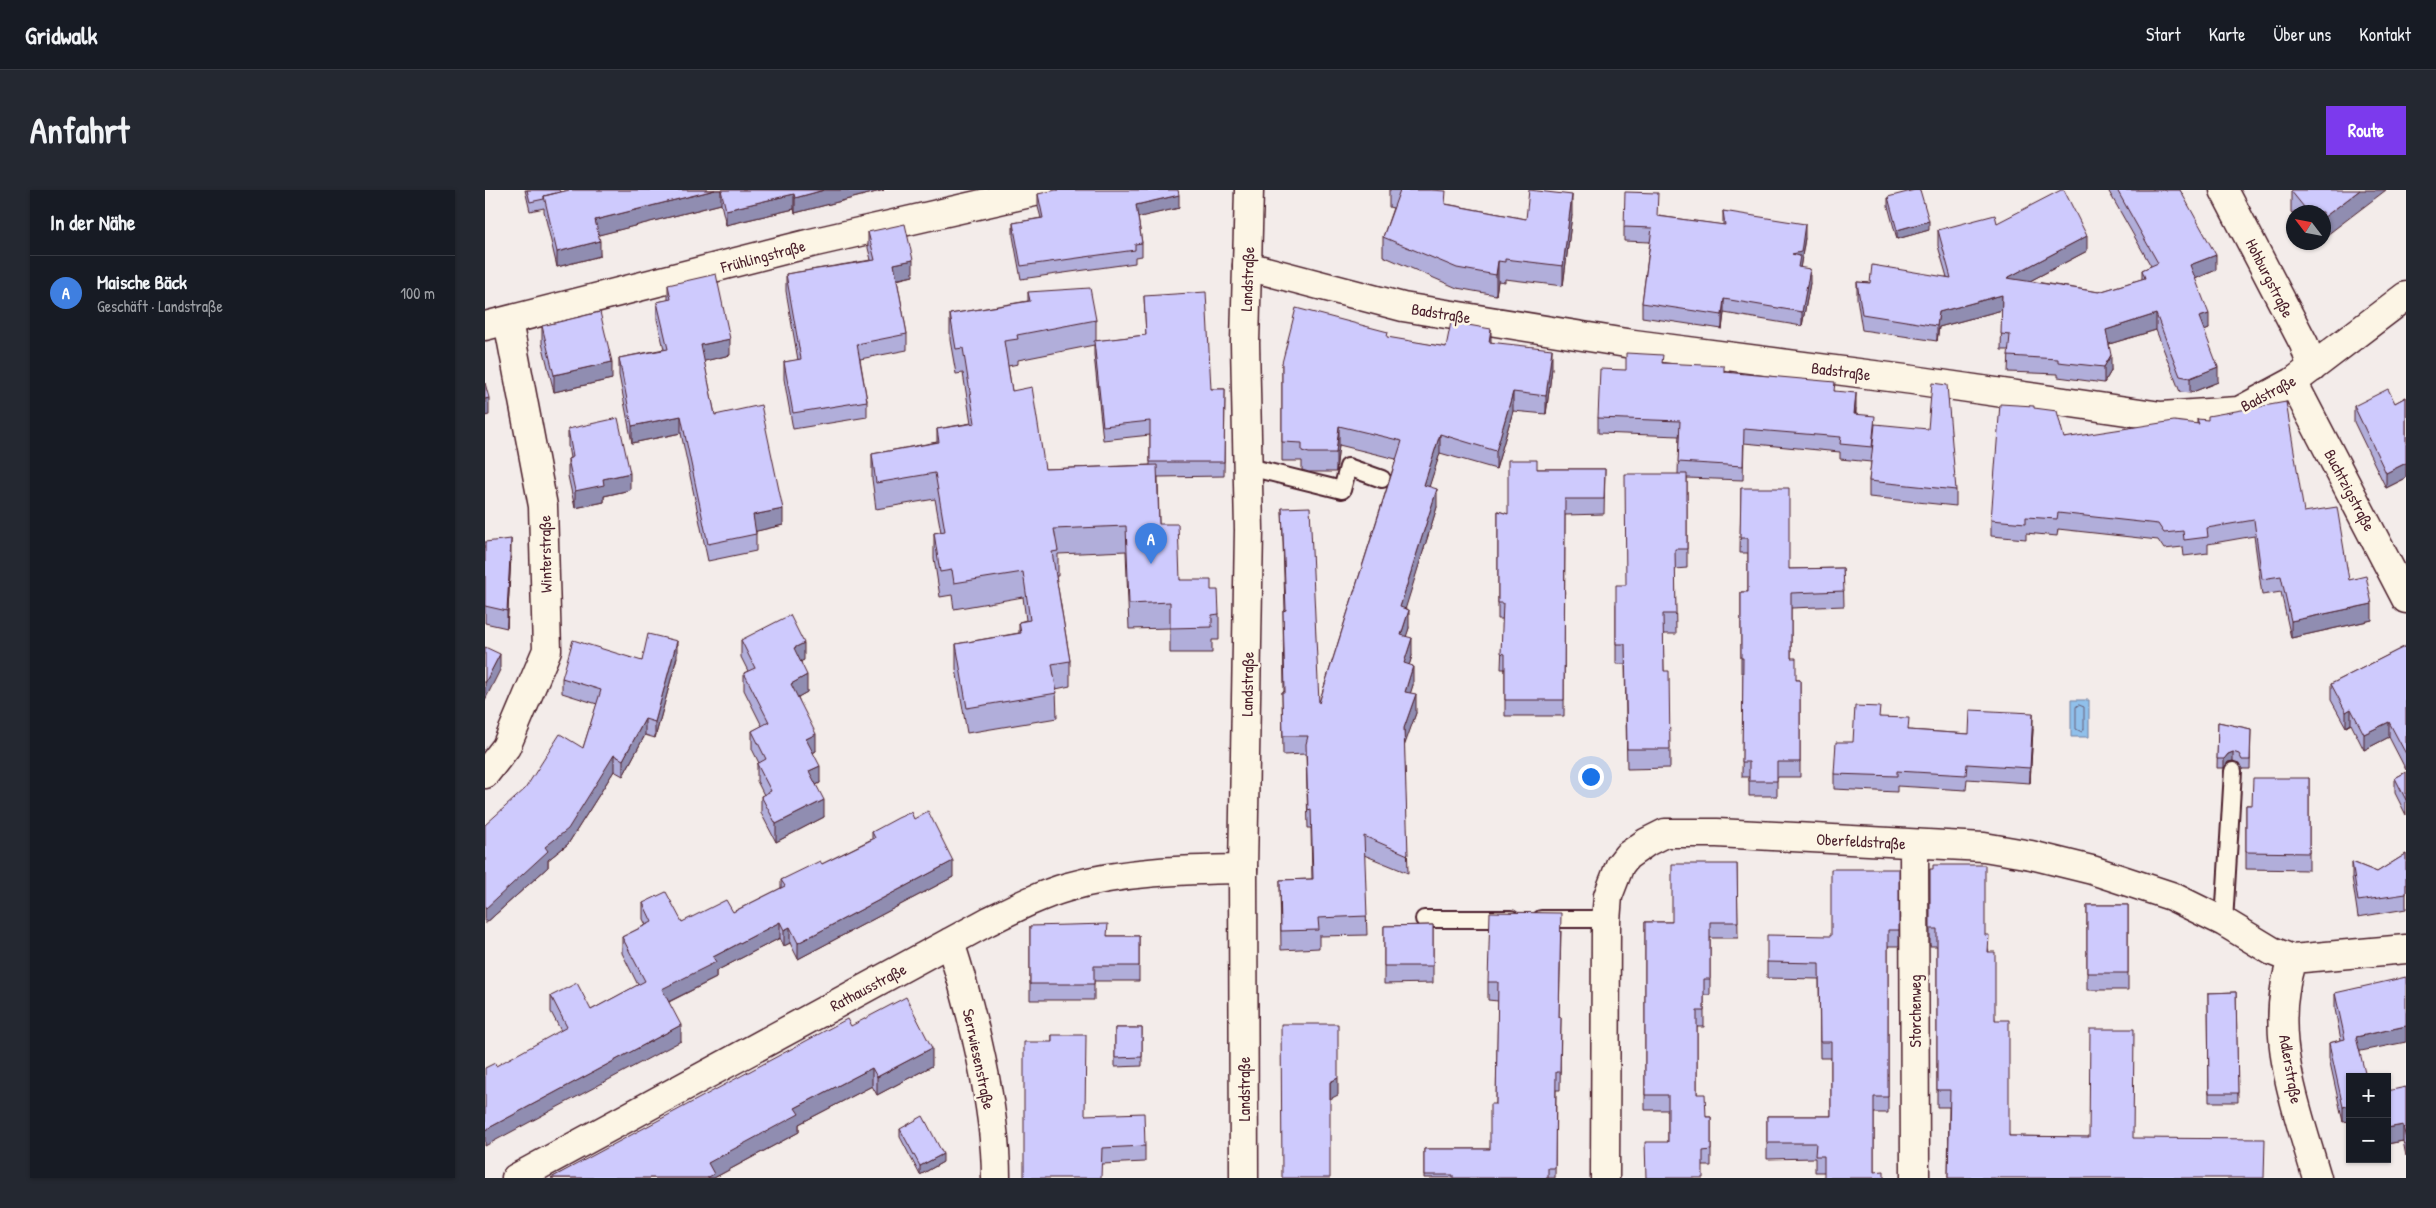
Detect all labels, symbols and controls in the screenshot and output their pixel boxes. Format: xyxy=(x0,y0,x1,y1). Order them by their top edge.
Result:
text: Gridwalk xyxy=(25,19,97,51)
text: Start xyxy=(2146,22,2181,47)
text: Karte xyxy=(2209,22,2245,47)
text: Über uns xyxy=(2273,22,2331,47)
text: Kontakt xyxy=(2359,22,2411,47)
button: Route xyxy=(2326,106,2406,155)
text: Anfahrt xyxy=(30,107,129,154)
north arrow xyxy=(2286,205,2331,250)
text: In der Nähe xyxy=(50,208,135,237)
street label: Frühlingstraße xyxy=(717,234,808,278)
street label: Hohburgstraße xyxy=(2241,235,2300,322)
street label: Landstraße xyxy=(1235,246,1259,312)
text: Maische Bäck xyxy=(97,269,187,295)
text: A xyxy=(62,282,70,304)
text: 100 m xyxy=(400,282,435,304)
text: Geschäft · Landstraße xyxy=(97,295,223,317)
street label: Badstraße xyxy=(1410,297,1473,329)
street label: Badstraße xyxy=(1810,356,1873,386)
street label: Badstraße xyxy=(2237,369,2300,417)
street label: Buchtzigstraße xyxy=(2319,445,2381,535)
street label: Winterstraße xyxy=(533,514,557,593)
pin: A xyxy=(1135,523,1167,564)
street label: Landstraße xyxy=(1235,651,1259,716)
your location xyxy=(1578,764,1604,790)
street label: Oberfeldstraße xyxy=(1816,828,1907,854)
street label: Rathausstraße xyxy=(826,957,911,1016)
street label: Storchenweg xyxy=(1904,975,1926,1047)
street label: Serrwiesenstraße xyxy=(958,1007,1001,1112)
street label: Adlerstraße xyxy=(2274,1033,2308,1106)
street label: Landstraße xyxy=(1233,1056,1255,1121)
map controls xyxy=(2346,1073,2391,1163)
button: + xyxy=(2346,1073,2391,1118)
button: − xyxy=(2346,1118,2391,1163)

